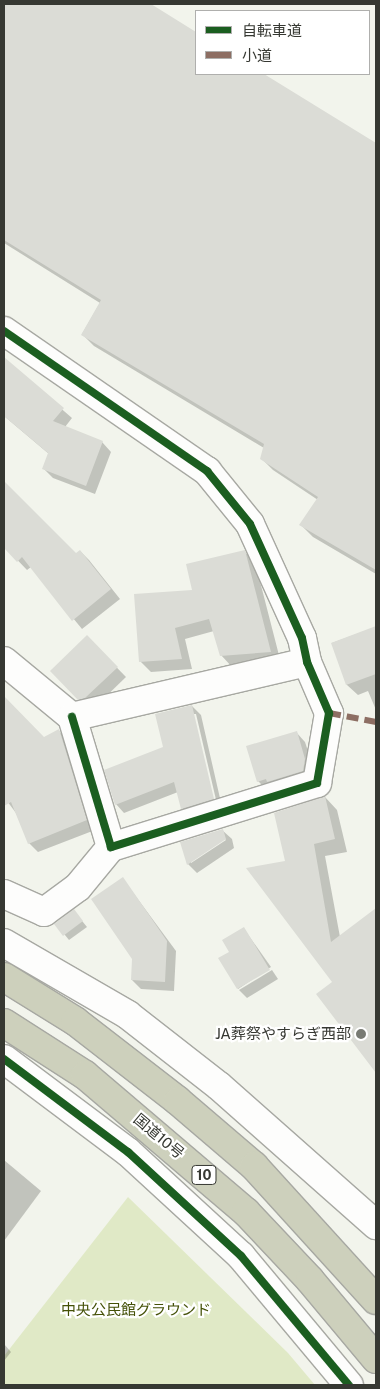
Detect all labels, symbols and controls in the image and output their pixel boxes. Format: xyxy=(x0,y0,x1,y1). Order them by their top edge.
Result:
legend xyxy=(195,10,370,75)
text: 自転車道 xyxy=(242,22,302,39)
text: 小道 xyxy=(242,47,272,64)
place label: JA葬祭やすらぎ西部 xyxy=(215,1025,351,1043)
marker: JA葬祭やすらぎ西部 xyxy=(355,1028,367,1040)
street label: 国道10号 xyxy=(130,1110,188,1162)
road number: 10 xyxy=(190,1164,218,1186)
park label: 中央公民館グラウンド xyxy=(61,1301,211,1319)

